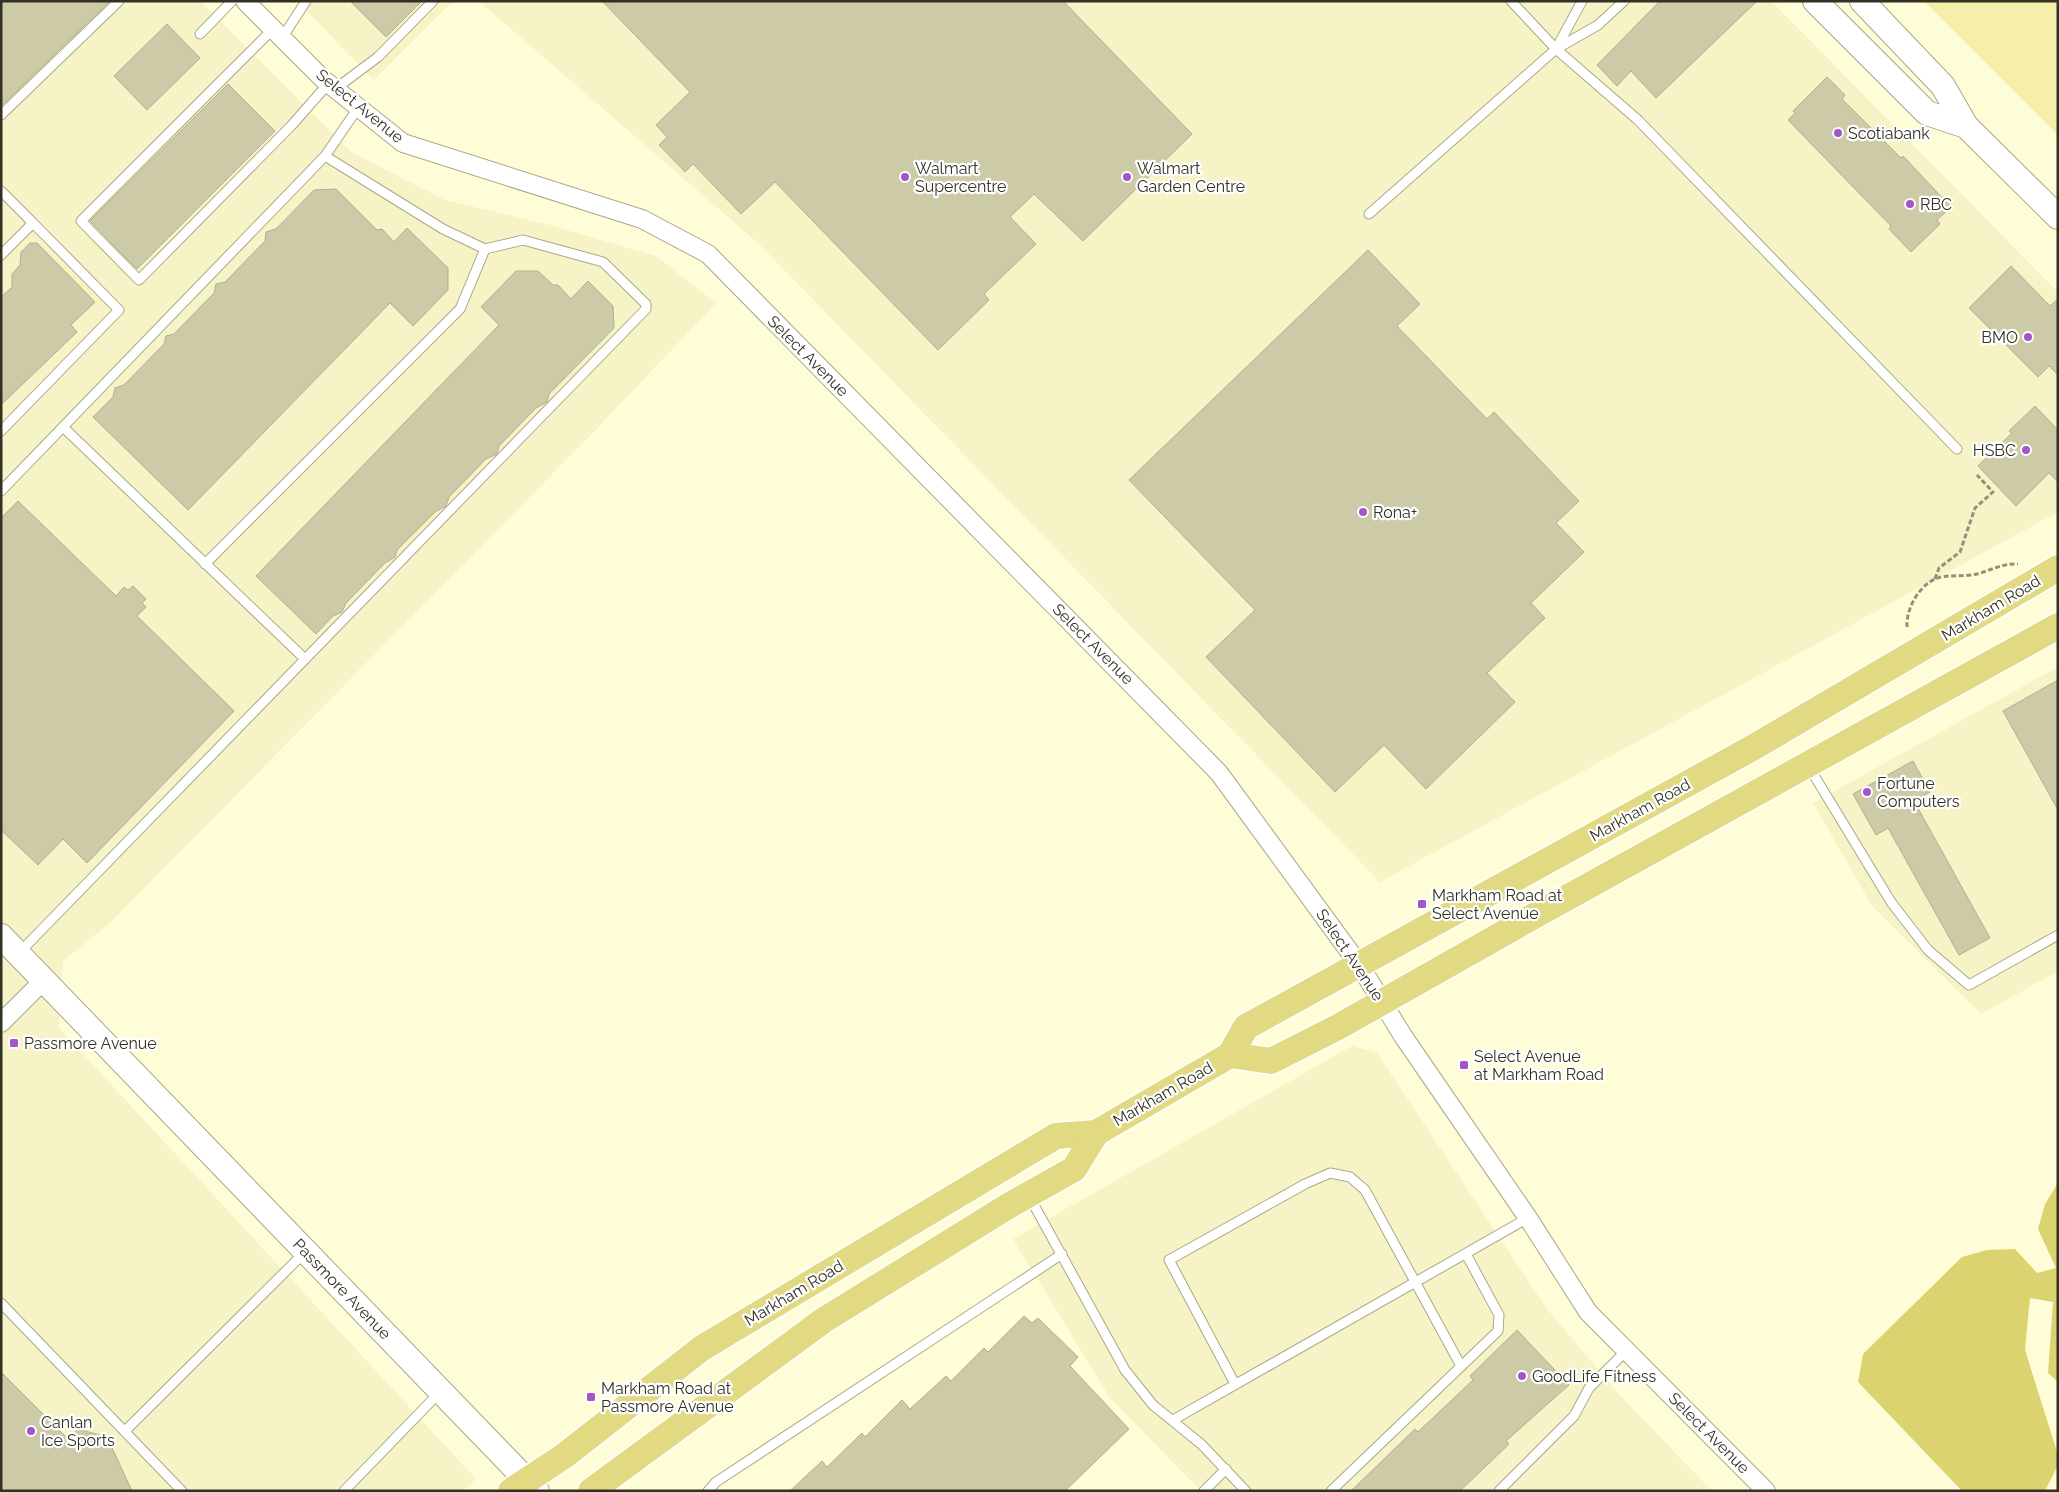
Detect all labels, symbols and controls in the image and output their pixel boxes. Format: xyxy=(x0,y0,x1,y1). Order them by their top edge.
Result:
street label: Select Avenue xyxy=(313,65,407,147)
place label: Scotiabank xyxy=(1848,124,1930,143)
marker: Scotiabank xyxy=(1832,127,1844,139)
place label: Walmart Supercentre xyxy=(915,159,1006,196)
place label: Walmart Garden Centre xyxy=(1137,159,1245,196)
marker: Walmart Supercentre xyxy=(899,171,911,183)
marker: Walmart Garden Centre xyxy=(1121,171,1133,183)
place label: RBC xyxy=(1920,195,1952,214)
marker: RBC xyxy=(1904,198,1916,210)
street label: Select Avenue xyxy=(764,312,852,400)
place label: BMO xyxy=(1981,328,2018,347)
marker: BMO xyxy=(2022,331,2034,343)
place label: HSBC xyxy=(1973,441,2016,460)
marker: HSBC xyxy=(2020,444,2032,456)
place label: Rona+ xyxy=(1373,503,1417,522)
marker: Rona+ xyxy=(1357,506,1369,518)
street label: Markham Road xyxy=(1938,571,2044,645)
street label: Select Avenue xyxy=(1049,600,1137,688)
place label: Fortune Computers xyxy=(1877,774,1960,811)
street label: Markham Road xyxy=(1586,775,1694,845)
marker: Fortune Computers xyxy=(1861,786,1873,798)
place label: Markham Road at Select Avenue xyxy=(1432,886,1563,923)
marker: Markham Road at Select Avenue xyxy=(1416,898,1428,910)
street label: Select Avenue xyxy=(1312,905,1388,1005)
place label: Passmore Avenue xyxy=(24,1034,157,1053)
marker: Passmore Avenue xyxy=(8,1037,20,1049)
place label: Select Avenue at Markham Road xyxy=(1474,1047,1604,1084)
street label: Markham Road xyxy=(1110,1058,1216,1130)
marker: Select Avenue at Markham Road xyxy=(1458,1059,1470,1071)
street label: Passmore Avenue xyxy=(289,1235,395,1343)
street label: Markham Road xyxy=(741,1256,847,1330)
place label: GoodLife Fitness xyxy=(1532,1367,1656,1386)
marker: GoodLife Fitness xyxy=(1516,1370,1528,1382)
place label: Markham Road at Passmore Avenue xyxy=(601,1379,734,1416)
street label: Select Avenue xyxy=(1665,1389,1753,1477)
marker: Markham Road at Passmore Avenue xyxy=(585,1391,597,1403)
place label: Canlan Ice Sports xyxy=(41,1413,115,1450)
marker: Canlan Ice Sports xyxy=(25,1425,37,1437)

